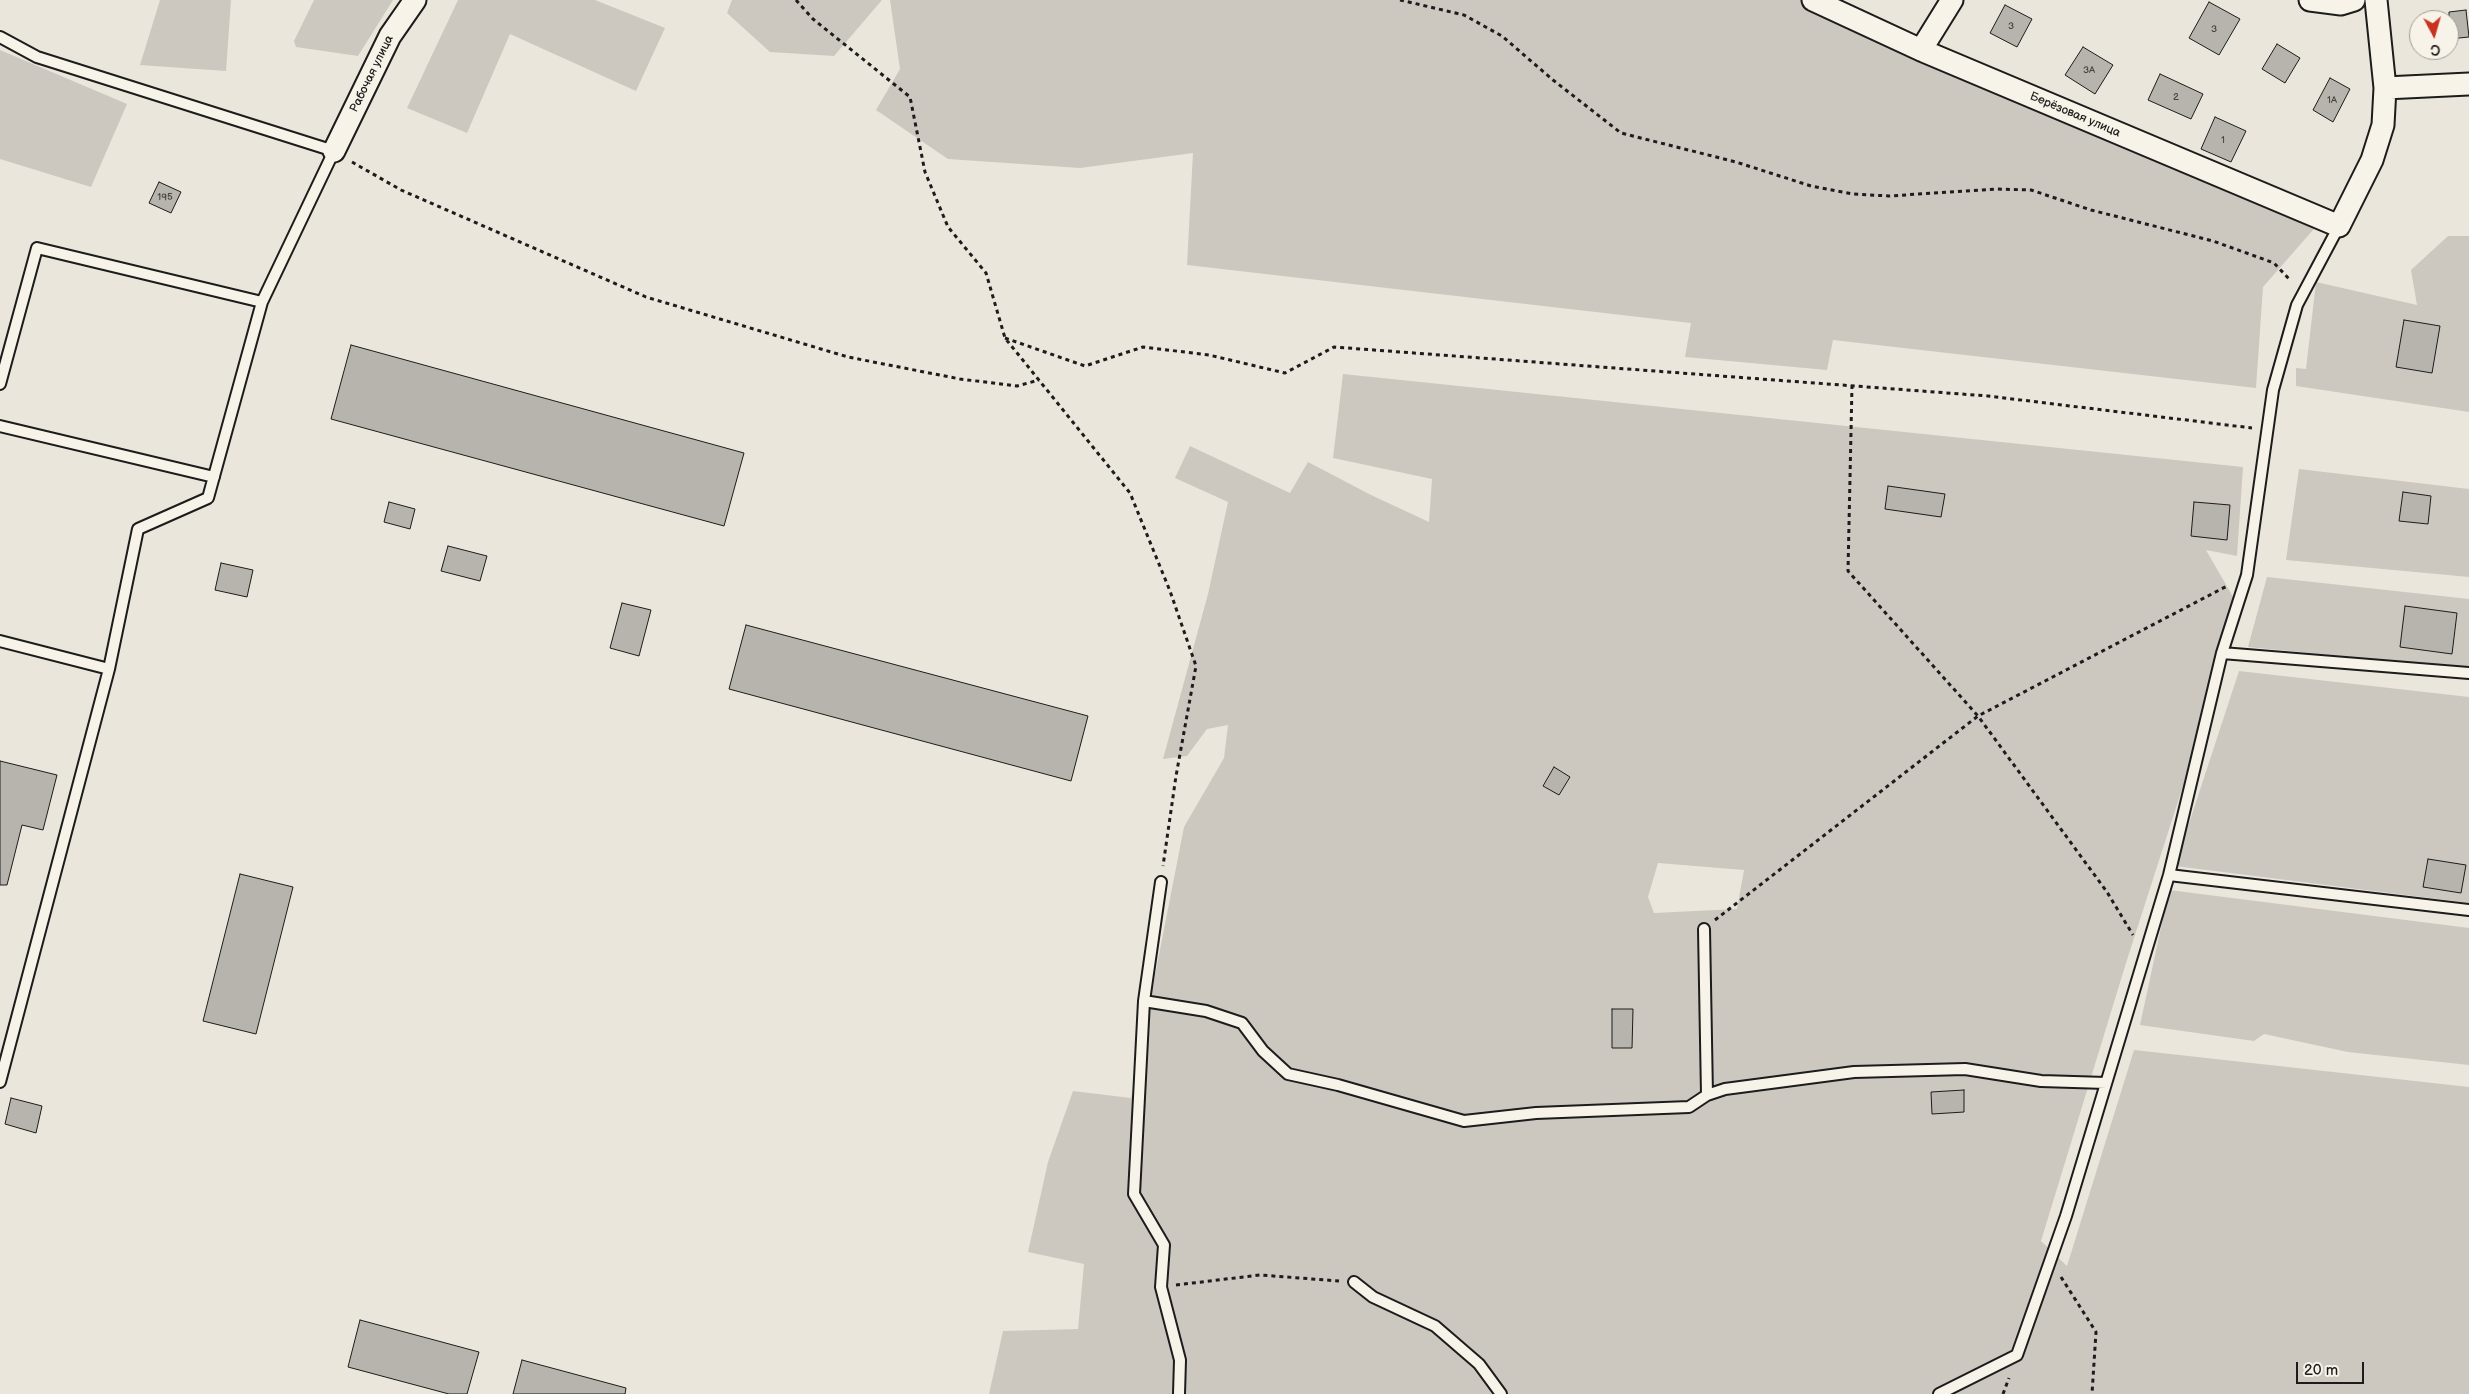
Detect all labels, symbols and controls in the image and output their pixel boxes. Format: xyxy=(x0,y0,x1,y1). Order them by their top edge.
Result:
north arrow xyxy=(2409,10,2459,60)
house number: 3 xyxy=(2008,20,2014,32)
house number: 3 xyxy=(2211,23,2217,35)
street label: Рабочая улица xyxy=(347,33,397,115)
text: С xyxy=(2430,40,2441,58)
house number: 3А xyxy=(2083,64,2095,76)
street label: Берёзовая улица xyxy=(2028,89,2122,141)
house number: 2 xyxy=(2173,91,2179,103)
house number: 1А xyxy=(2327,94,2337,106)
house number: 1 xyxy=(2221,134,2225,146)
house number: 195 xyxy=(157,191,173,203)
scale bar xyxy=(2299,1352,2366,1384)
text: 20 m xyxy=(2304,1361,2338,1380)

